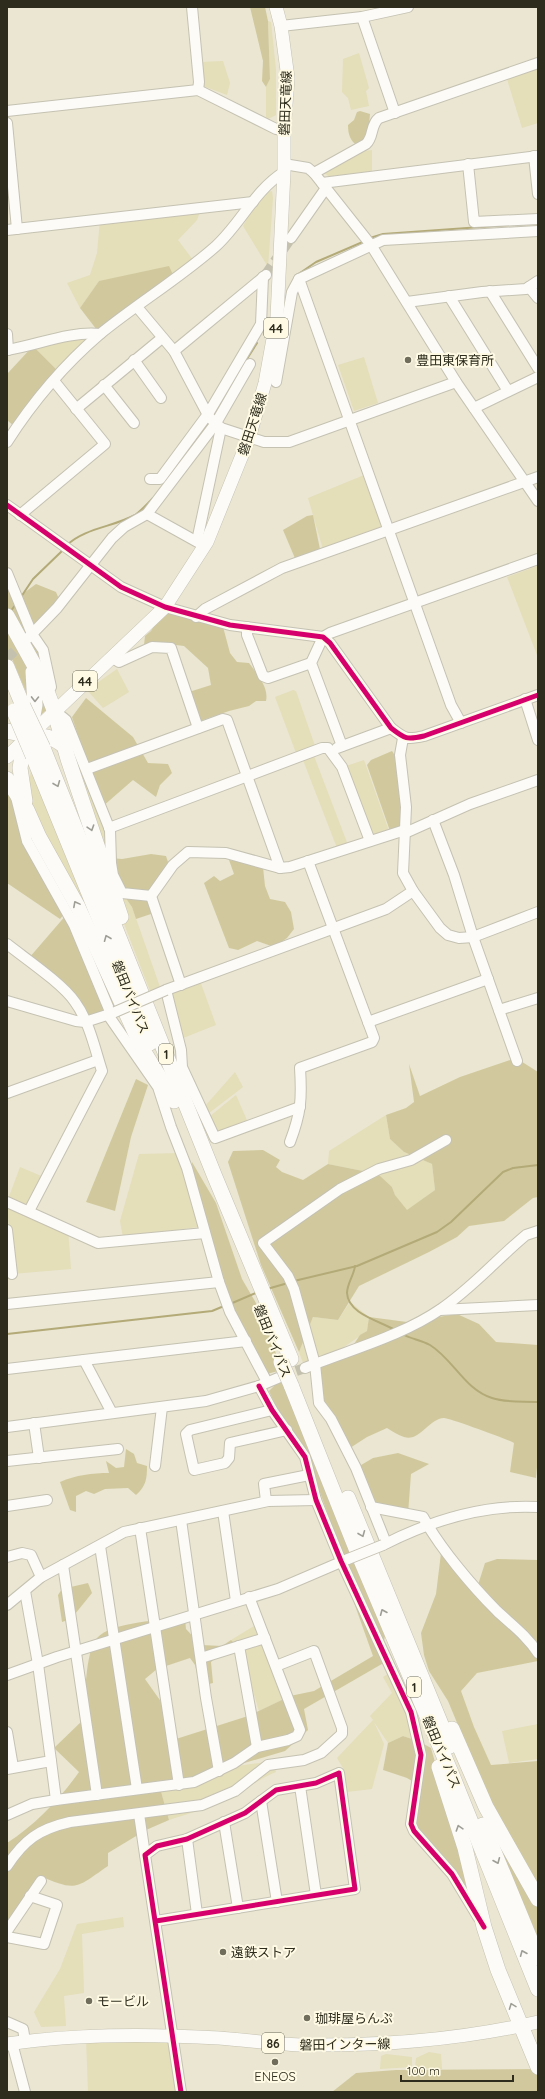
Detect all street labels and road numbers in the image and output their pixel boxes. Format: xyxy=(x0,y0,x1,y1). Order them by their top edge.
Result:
street label: 磐田天竜線 xyxy=(276,70,294,136)
road number: 44 xyxy=(264,318,288,338)
street label: 磐田天竜線 xyxy=(234,391,270,457)
road number: 44 xyxy=(73,671,97,691)
street label: 磐田バイパス xyxy=(109,958,153,1036)
road number: 1 xyxy=(159,1044,173,1064)
street label: 磐田バイパス xyxy=(251,1302,295,1380)
road number: 1 xyxy=(407,1677,421,1697)
street label: 磐田バイパス xyxy=(419,1713,465,1791)
road number: 86 xyxy=(262,2033,284,2053)
street label: 磐田インター線 xyxy=(299,2035,391,2053)

